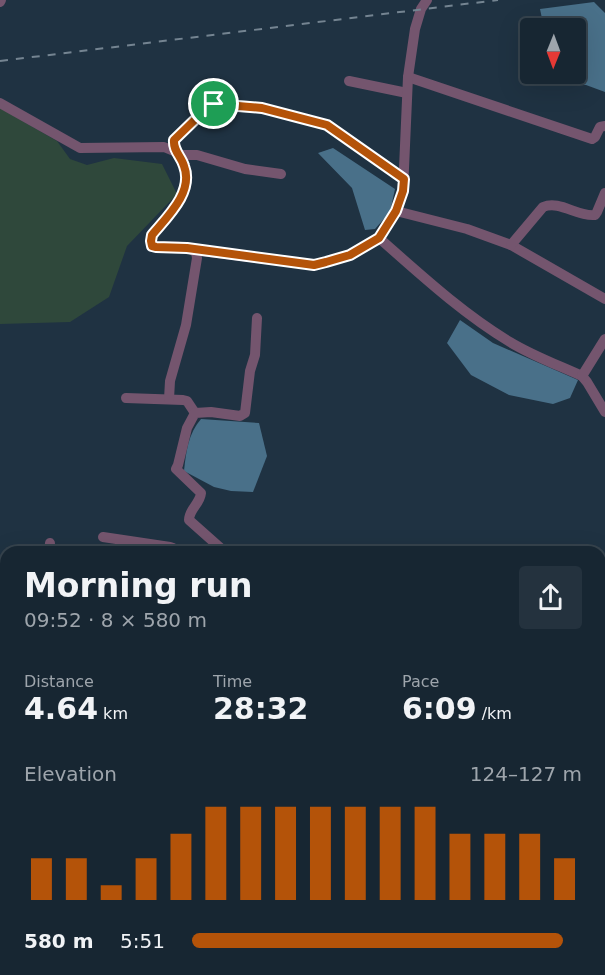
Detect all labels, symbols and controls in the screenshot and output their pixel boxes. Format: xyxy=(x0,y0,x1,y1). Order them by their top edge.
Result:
north arrow xyxy=(520,18,586,84)
map controls xyxy=(520,18,586,84)
pin xyxy=(188,78,239,129)
icon: arrive xyxy=(197,87,230,120)
text: Morning run xyxy=(24,566,252,605)
button: share xyxy=(519,566,582,629)
text: 09:52 · 8 × 580 m xyxy=(24,608,207,632)
text: Distance xyxy=(24,672,94,691)
text: Time xyxy=(213,672,252,691)
text: Pace xyxy=(402,672,439,691)
text: 4.64 xyxy=(24,691,98,726)
text: 28:32 xyxy=(213,691,309,726)
text: 6:09 xyxy=(402,691,477,726)
text: km xyxy=(98,704,128,723)
text: /km xyxy=(477,704,512,723)
text: Elevation xyxy=(24,762,117,786)
text: 124–127 m xyxy=(470,762,582,786)
text: 580 m xyxy=(24,929,94,953)
text: 5:51 xyxy=(120,929,165,953)

